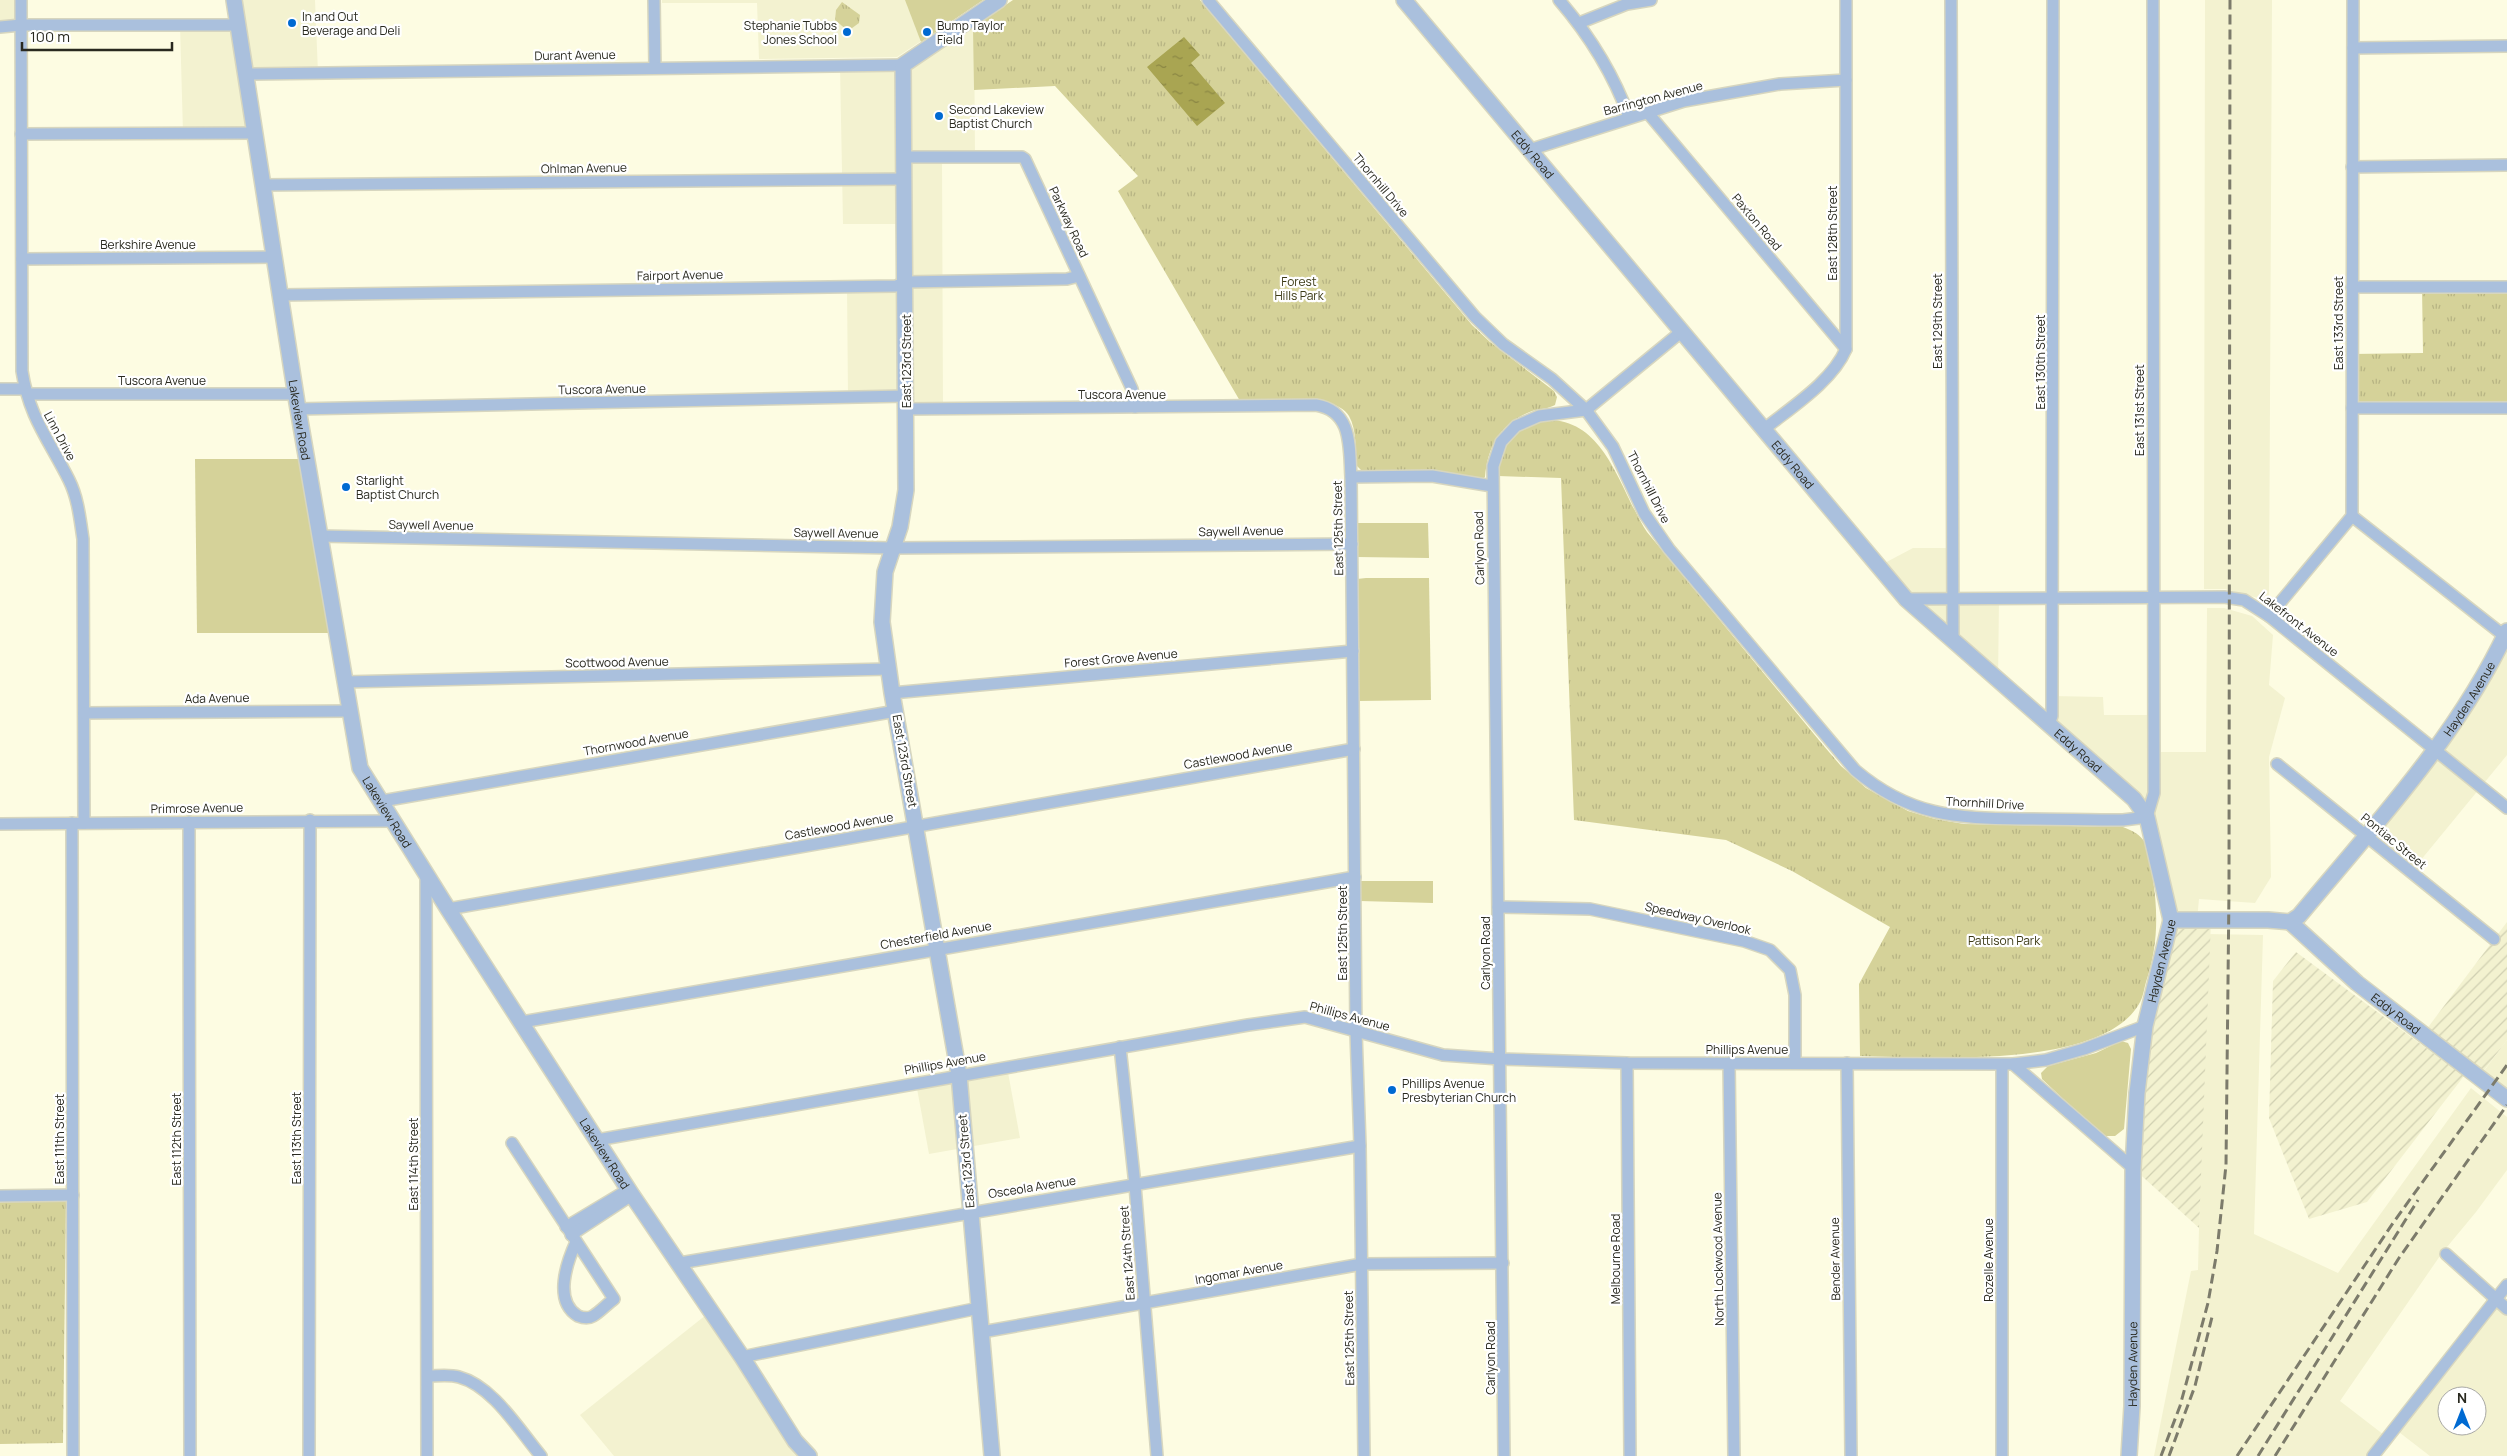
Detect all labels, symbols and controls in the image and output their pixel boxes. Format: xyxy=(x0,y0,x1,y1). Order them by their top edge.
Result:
place label: In and Out Beverage and Deli xyxy=(302,8,400,39)
marker: In and Out Beverage and Deli xyxy=(286,17,298,29)
place label: Stephanie Tubbs Jones School xyxy=(744,17,837,48)
place label: Bump Taylor Field xyxy=(937,17,1005,48)
scale bar xyxy=(22,20,172,52)
text: 100 m xyxy=(30,26,70,47)
marker: Stephanie Tubbs Jones School xyxy=(841,26,853,38)
marker: Bump Taylor Field xyxy=(921,26,933,38)
street label: Durant Avenue xyxy=(534,46,616,64)
street label: Barrington Avenue xyxy=(1602,77,1704,119)
place label: Second Lakeview Baptist Church xyxy=(949,101,1044,132)
marker: Second Lakeview Baptist Church xyxy=(933,110,945,122)
street label: Eddy Road xyxy=(1508,126,1558,182)
street label: Thornhill Drive xyxy=(1349,149,1413,221)
street label: Ohlman Avenue xyxy=(541,159,627,177)
street label: Parkway Road xyxy=(1045,184,1093,260)
street label: East 128th Street xyxy=(1824,185,1841,281)
street label: Paxton Road xyxy=(1728,190,1786,254)
street label: Berkshire Avenue xyxy=(100,236,196,253)
street label: Fairport Avenue xyxy=(637,266,723,284)
park label: Forest Hills Park xyxy=(1274,273,1325,304)
street label: East 129th Street xyxy=(1929,273,1946,369)
street label: East 133rd Street xyxy=(2330,276,2347,370)
street label: East 123rd Street xyxy=(898,314,915,408)
street label: East 130th Street xyxy=(2032,314,2049,410)
street label: East 131st Street xyxy=(2131,364,2148,456)
street label: Tuscora Avenue xyxy=(118,372,206,389)
street label: Lakeview Road xyxy=(285,378,315,461)
street label: Tuscora Avenue xyxy=(558,380,646,398)
street label: Tuscora Avenue xyxy=(1078,386,1166,403)
street label: Linn Drive xyxy=(40,408,80,464)
street label: Eddy Road xyxy=(1768,437,1818,492)
street label: Thornhill Drive xyxy=(1624,448,1674,526)
place label: Starlight Baptist Church xyxy=(356,472,439,503)
street label: East 125th Street xyxy=(1329,480,1347,576)
marker: Starlight Baptist Church xyxy=(340,481,352,493)
street label: Carlyon Road xyxy=(1470,511,1488,585)
street label: Saywell Avenue xyxy=(388,516,474,534)
street label: Saywell Avenue xyxy=(1198,522,1284,540)
street label: Saywell Avenue xyxy=(793,524,879,542)
street label: Lakefront Avenue xyxy=(2256,588,2342,660)
street label: Forest Grove Avenue xyxy=(1064,645,1178,671)
street label: Scottwood Avenue xyxy=(565,653,669,671)
street label: Hayden Avenue xyxy=(2439,658,2499,739)
street label: Ada Avenue xyxy=(184,689,250,707)
street label: East 123rd Street xyxy=(888,713,922,809)
street label: Thornwood Avenue xyxy=(582,724,690,760)
street label: Eddy Road xyxy=(2051,725,2106,776)
street label: Castlewood Avenue xyxy=(1183,737,1293,773)
street label: Lakeview Road xyxy=(359,773,416,851)
street label: Thornhill Drive xyxy=(1945,792,2025,814)
street label: Primrose Avenue xyxy=(151,799,243,817)
street label: Castlewood Avenue xyxy=(784,808,894,844)
street label: Pontiac Street xyxy=(2358,809,2431,873)
street label: East 125th Street xyxy=(1334,885,1351,981)
street label: Speedway Overlook xyxy=(1643,898,1754,939)
street label: Carlyon Road xyxy=(1477,916,1494,990)
street label: Chesterfield Avenue xyxy=(879,917,993,953)
street label: Hayden Avenue xyxy=(2143,917,2179,1004)
park label: Pattison Park xyxy=(1968,932,2041,949)
street label: Eddy Road xyxy=(2368,989,2424,1038)
street label: Phillips Avenue xyxy=(1308,997,1392,1035)
street label: Phillips Avenue xyxy=(1706,1041,1788,1058)
street label: Phillips Avenue xyxy=(903,1047,987,1079)
place label: Phillips Avenue Presbyterian Church xyxy=(1402,1075,1516,1106)
marker: Phillips Avenue Presbyterian Church xyxy=(1386,1084,1398,1096)
street label: East 112th Street xyxy=(168,1092,185,1185)
street label: East 113th Street xyxy=(288,1092,305,1184)
street label: East 111th Street xyxy=(51,1093,68,1184)
street label: East 123rd Street xyxy=(953,1113,979,1209)
street label: Lakeview Road xyxy=(576,1115,634,1192)
street label: East 114th Street xyxy=(405,1117,422,1211)
street label: Osceola Avenue xyxy=(987,1172,1077,1202)
street label: North Lockwood Avenue xyxy=(1708,1192,1728,1326)
street label: East 124th Street xyxy=(1115,1205,1139,1301)
street label: Melbourne Road xyxy=(1607,1214,1624,1304)
street label: Bender Avenue xyxy=(1826,1217,1844,1301)
street label: Rozelle Avenue xyxy=(1980,1218,1997,1302)
street label: Ingomar Avenue xyxy=(1194,1256,1284,1288)
street label: East 125th Street xyxy=(1340,1290,1358,1386)
street label: Carlyon Road xyxy=(1482,1321,1499,1395)
street label: Hayden Avenue xyxy=(2123,1321,2141,1407)
north arrow xyxy=(2437,1386,2487,1436)
text: N xyxy=(2457,1388,2467,1407)

